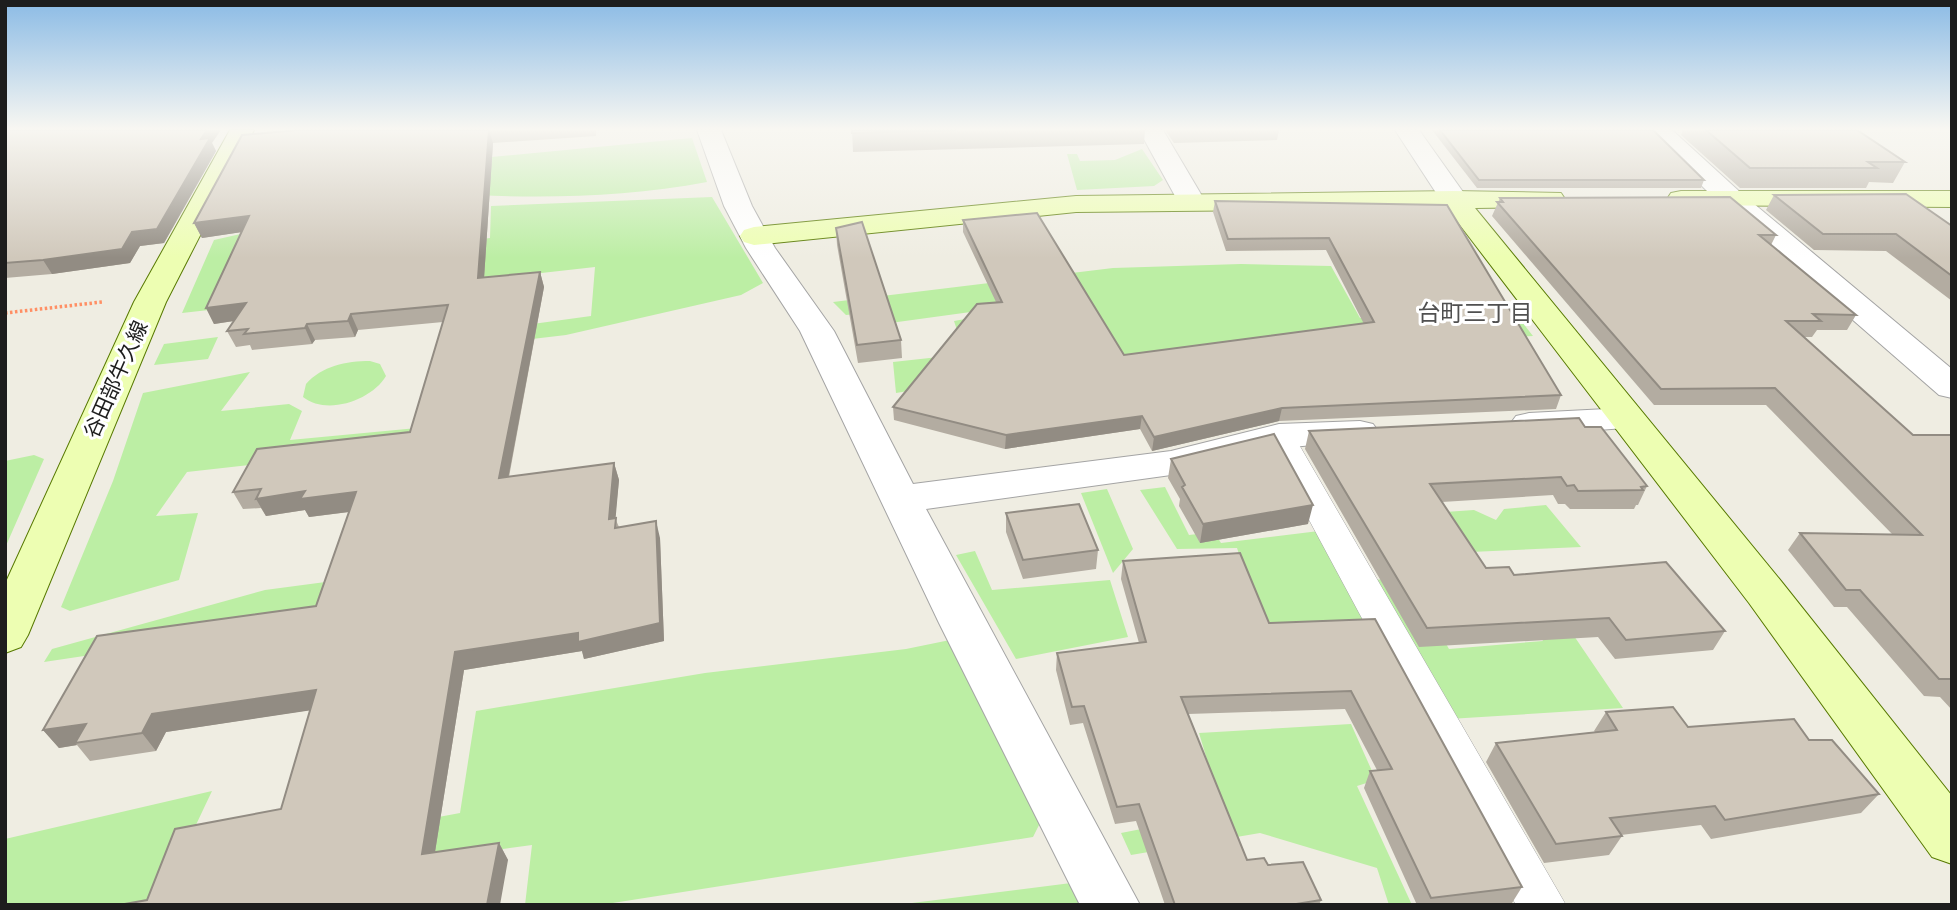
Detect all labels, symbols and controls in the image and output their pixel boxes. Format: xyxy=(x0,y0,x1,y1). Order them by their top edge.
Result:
district label: 台町三丁目 xyxy=(1418,296,1533,328)
street label: 谷田部牛久線 xyxy=(77,316,153,442)

